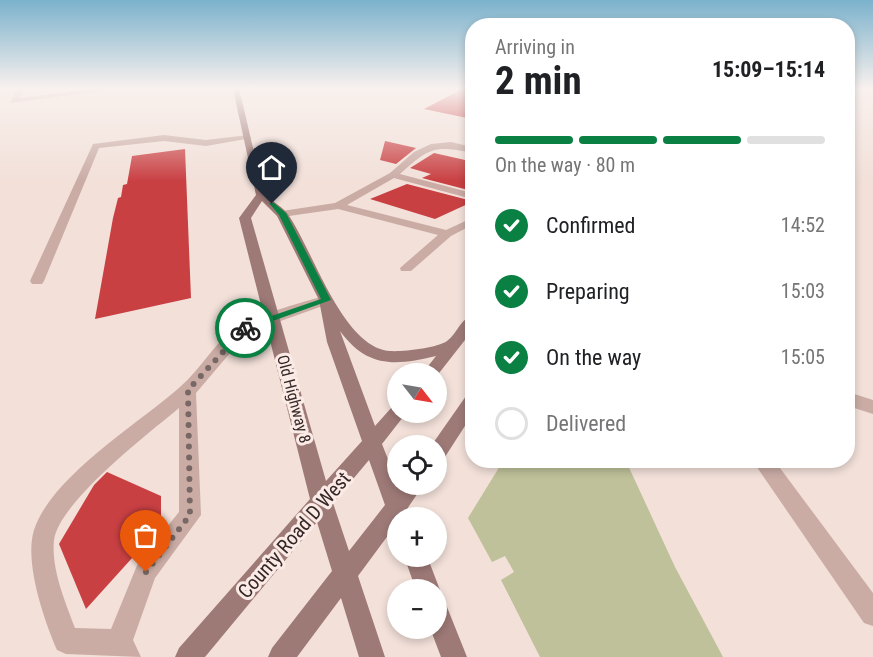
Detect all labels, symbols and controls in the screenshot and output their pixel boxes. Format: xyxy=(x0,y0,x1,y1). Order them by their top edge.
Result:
text: Arriving in xyxy=(495,35,575,59)
text: 15:09–15:14 xyxy=(712,57,825,82)
text: 2 min xyxy=(495,58,582,104)
pin xyxy=(246,142,297,204)
icon: home xyxy=(255,151,288,184)
text: On the way · 80 m xyxy=(495,153,635,177)
icon: check xyxy=(495,209,528,242)
text: Confirmed xyxy=(546,213,635,238)
text: 14:52 xyxy=(781,213,825,237)
icon: check xyxy=(495,275,528,308)
text: Preparing xyxy=(546,279,630,304)
text: 15:03 xyxy=(781,279,825,303)
courier xyxy=(215,298,275,358)
icon: bike xyxy=(229,312,262,345)
icon: check xyxy=(495,341,528,374)
text: On the way xyxy=(546,345,641,370)
text: 15:05 xyxy=(781,345,825,369)
street label: Old Highway 8 xyxy=(273,353,315,445)
north arrow xyxy=(387,363,447,423)
map controls xyxy=(387,363,447,639)
text: Delivered xyxy=(546,411,626,436)
button: locate xyxy=(387,435,447,495)
street label: County Road D West xyxy=(233,467,355,603)
button: + xyxy=(387,507,447,567)
pin xyxy=(120,510,171,572)
icon: bag xyxy=(129,519,162,552)
button: − xyxy=(387,579,447,639)

